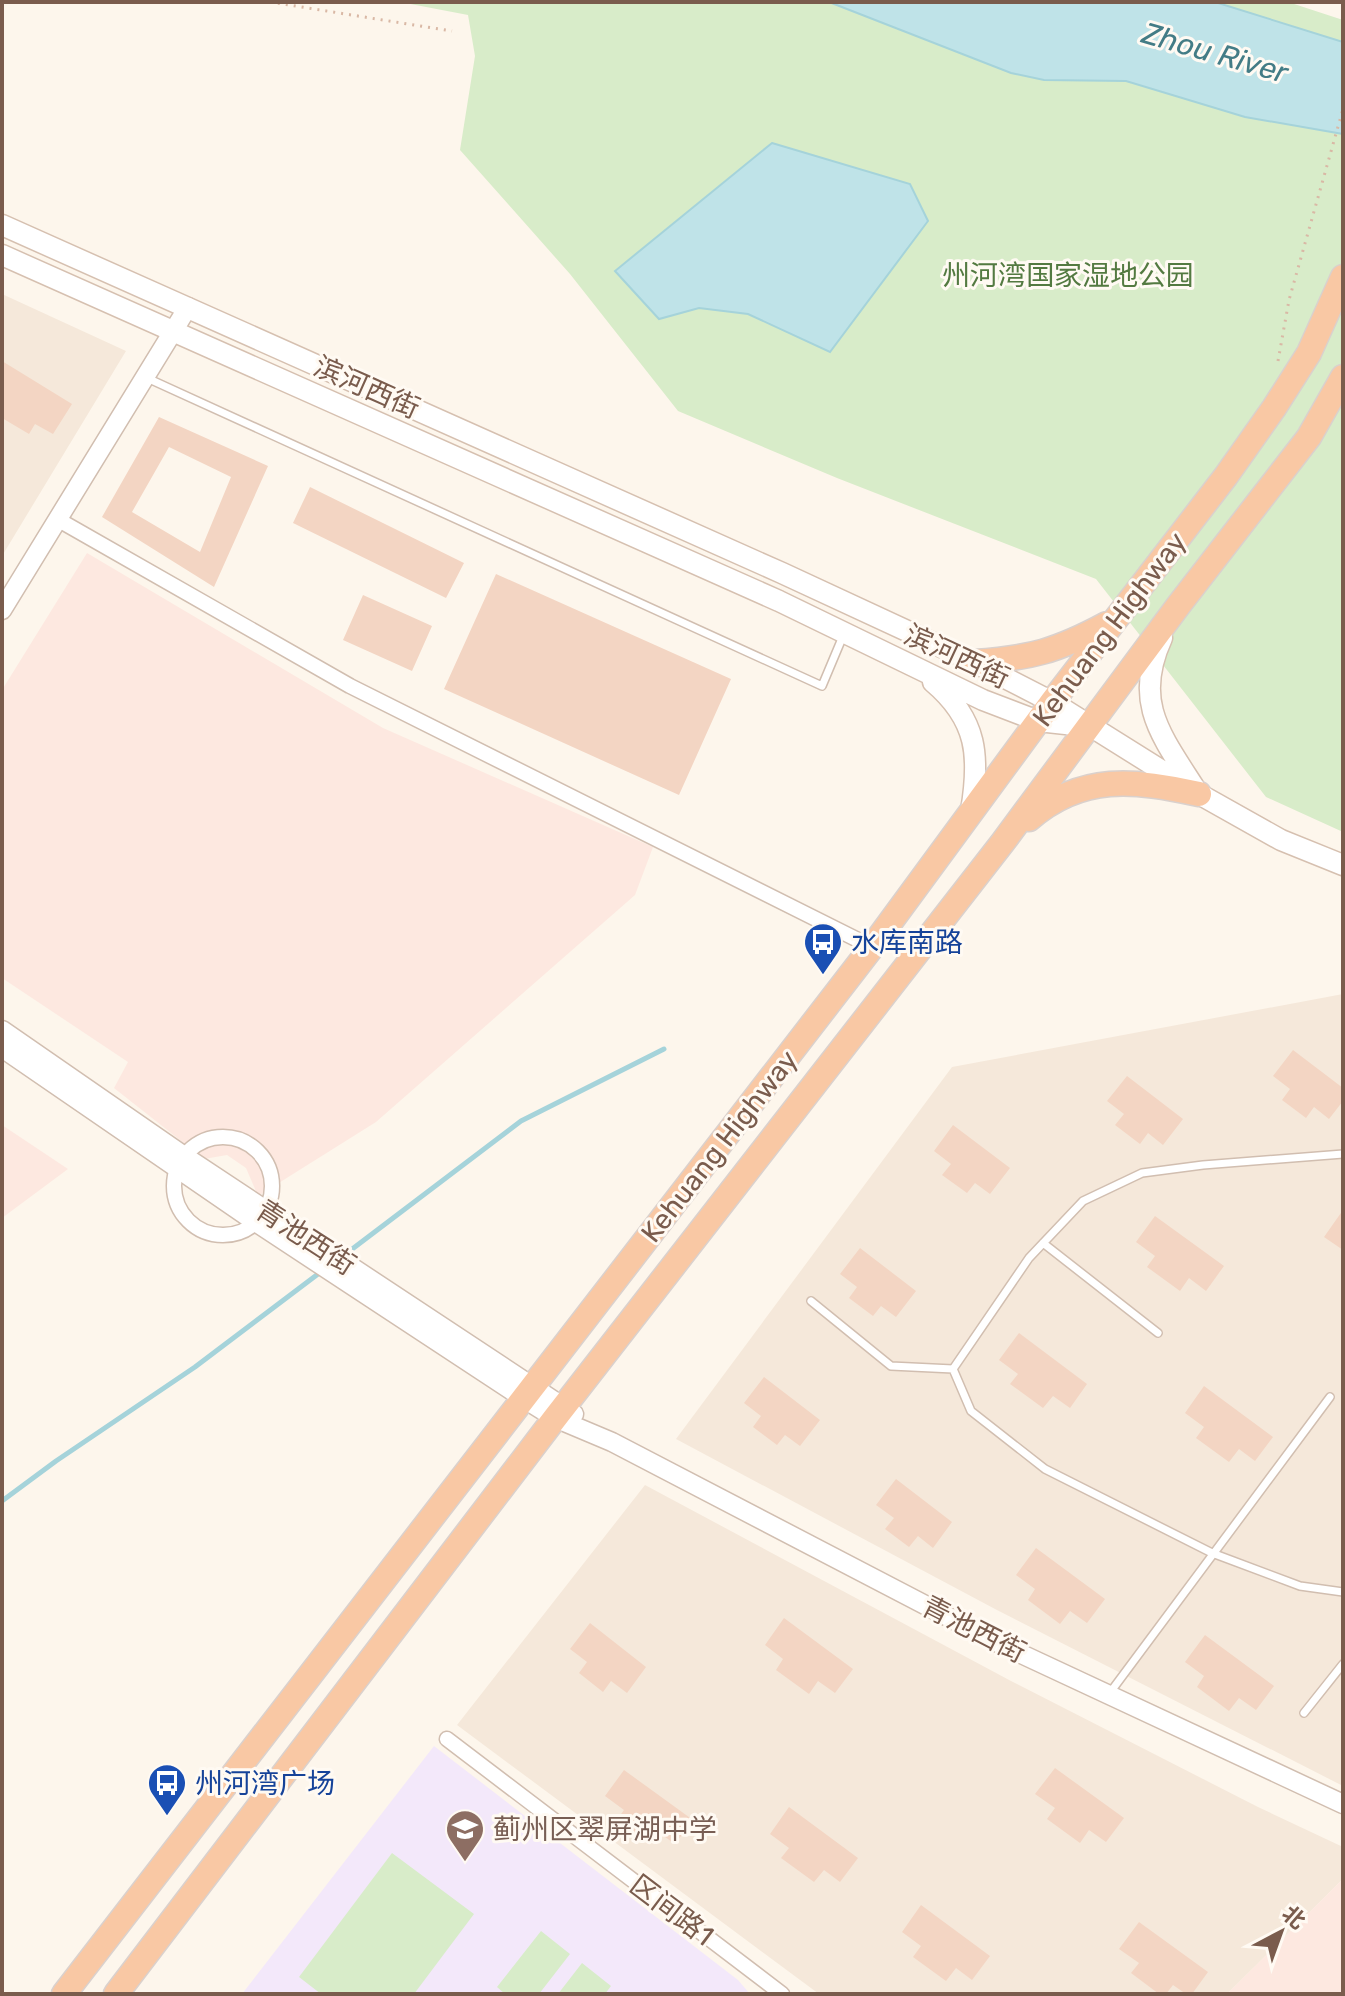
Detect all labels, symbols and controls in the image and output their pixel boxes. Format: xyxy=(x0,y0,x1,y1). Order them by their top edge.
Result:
water label: Zhou River xyxy=(1137,15,1294,91)
park label: 州河湾国家湿地公园 xyxy=(942,259,1194,292)
street label: 滨河西街 xyxy=(309,350,425,425)
street label: Kehuang Highway xyxy=(1026,526,1193,733)
street label: 滨河西街 xyxy=(899,618,1015,695)
bus stop icon: 水库南路 xyxy=(802,921,844,976)
place label: 水库南路 xyxy=(851,926,963,959)
street label: Kehuang Highway xyxy=(634,1044,805,1249)
street label: 青池西街 xyxy=(250,1193,362,1282)
street label: 青池西街 xyxy=(916,1589,1031,1670)
bus stop icon: 州河湾广场 xyxy=(146,1762,188,1817)
place label: 州河湾广场 xyxy=(195,1767,335,1800)
school or university icon: 蓟州区翠屏湖中学 xyxy=(444,1808,486,1863)
place label: 蓟州区翠屏湖中学 xyxy=(493,1813,717,1846)
street label: 区间路1 xyxy=(623,1868,720,1952)
north arrow xyxy=(1241,1892,1321,1972)
text: 北 xyxy=(1277,1900,1311,1935)

